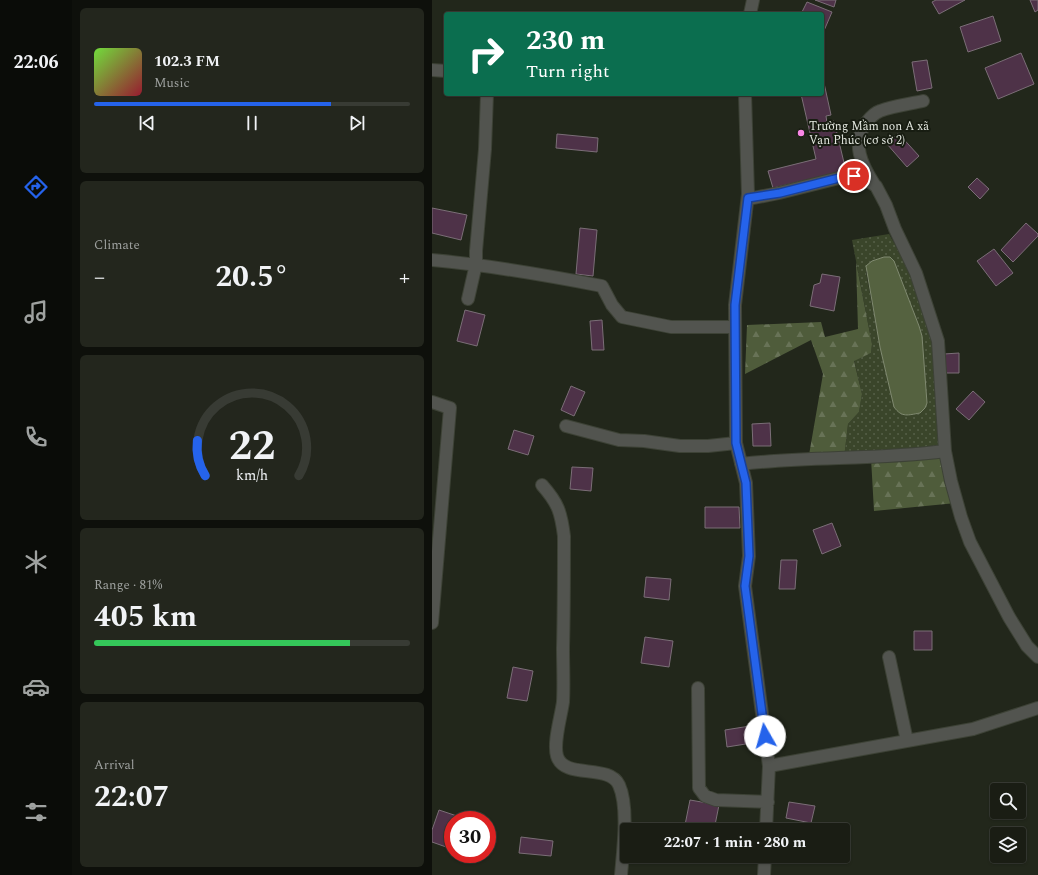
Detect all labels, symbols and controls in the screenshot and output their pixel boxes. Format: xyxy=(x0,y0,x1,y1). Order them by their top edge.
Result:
text: 230 m xyxy=(526,19,605,62)
icon: right xyxy=(460,28,512,80)
text: 22:06 xyxy=(13,49,59,76)
text: 102.3 FM xyxy=(154,50,220,73)
text: Turn right xyxy=(526,58,609,85)
text: Music xyxy=(154,73,190,93)
icon: previous xyxy=(136,112,158,134)
icon: pause xyxy=(241,112,263,134)
icon: next xyxy=(346,112,368,134)
place label: Trường Mầm non A xã Vạn Phúc (cơ sở 2) xyxy=(809,117,929,150)
marker: Trường Mầm non A xã Vạn Phúc (cơ sở 2) xyxy=(796,128,806,138)
pin xyxy=(837,159,871,193)
icon: arrive xyxy=(843,165,865,187)
icon: directions xyxy=(22,173,50,201)
text: Climate xyxy=(94,235,140,255)
text: 20.5° xyxy=(215,254,289,300)
text: − xyxy=(94,261,105,294)
text: + xyxy=(399,261,410,294)
icon: music xyxy=(22,298,50,326)
text: 22 xyxy=(229,414,275,477)
icon: phone xyxy=(22,423,50,451)
text: km/h xyxy=(236,464,268,486)
icon: climate xyxy=(22,548,50,576)
text: Range · 81% xyxy=(94,575,162,595)
text: 405 km xyxy=(94,594,197,640)
icon: car xyxy=(22,673,50,701)
position arrow xyxy=(744,715,786,757)
text: Arrival xyxy=(94,755,135,775)
text: 22:07 xyxy=(94,774,169,820)
map controls xyxy=(990,783,1026,863)
button: search xyxy=(990,783,1026,819)
icon: filters xyxy=(22,798,50,826)
speed limit sign: 30 xyxy=(444,811,496,863)
button: layers xyxy=(990,827,1026,863)
text: 22:07 · 1 min · 280 m xyxy=(664,831,806,854)

